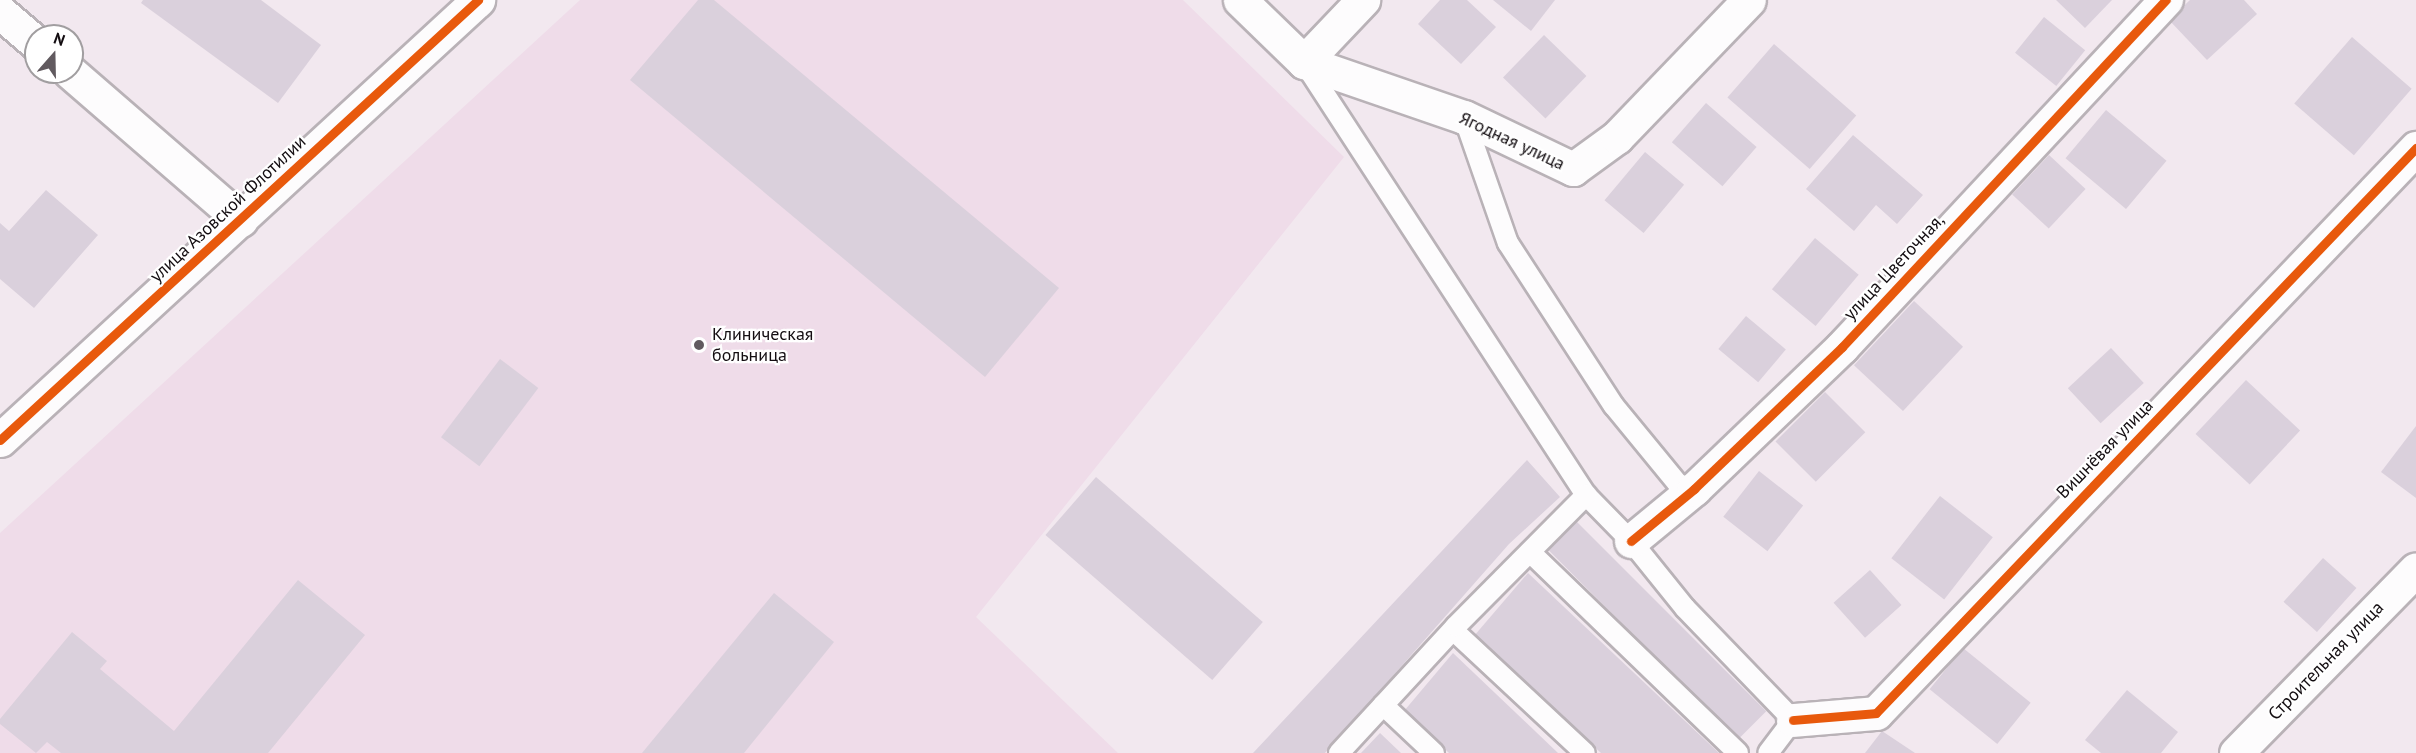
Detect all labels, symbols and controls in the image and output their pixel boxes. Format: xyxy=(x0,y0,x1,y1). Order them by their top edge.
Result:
north arrow xyxy=(24,24,84,84)
text: N xyxy=(51,28,68,50)
street label: Ягодная улица xyxy=(1456,107,1568,175)
street label: улица Азовской Флотилии xyxy=(145,131,311,287)
street label: улица Цветочная, xyxy=(1839,209,1949,325)
place label: Клиническая больница xyxy=(712,324,813,366)
marker: Клиническая больница xyxy=(690,336,708,354)
street label: Вишнёвая улица xyxy=(2052,395,2158,503)
street label: Строительная улица xyxy=(2264,597,2388,725)

